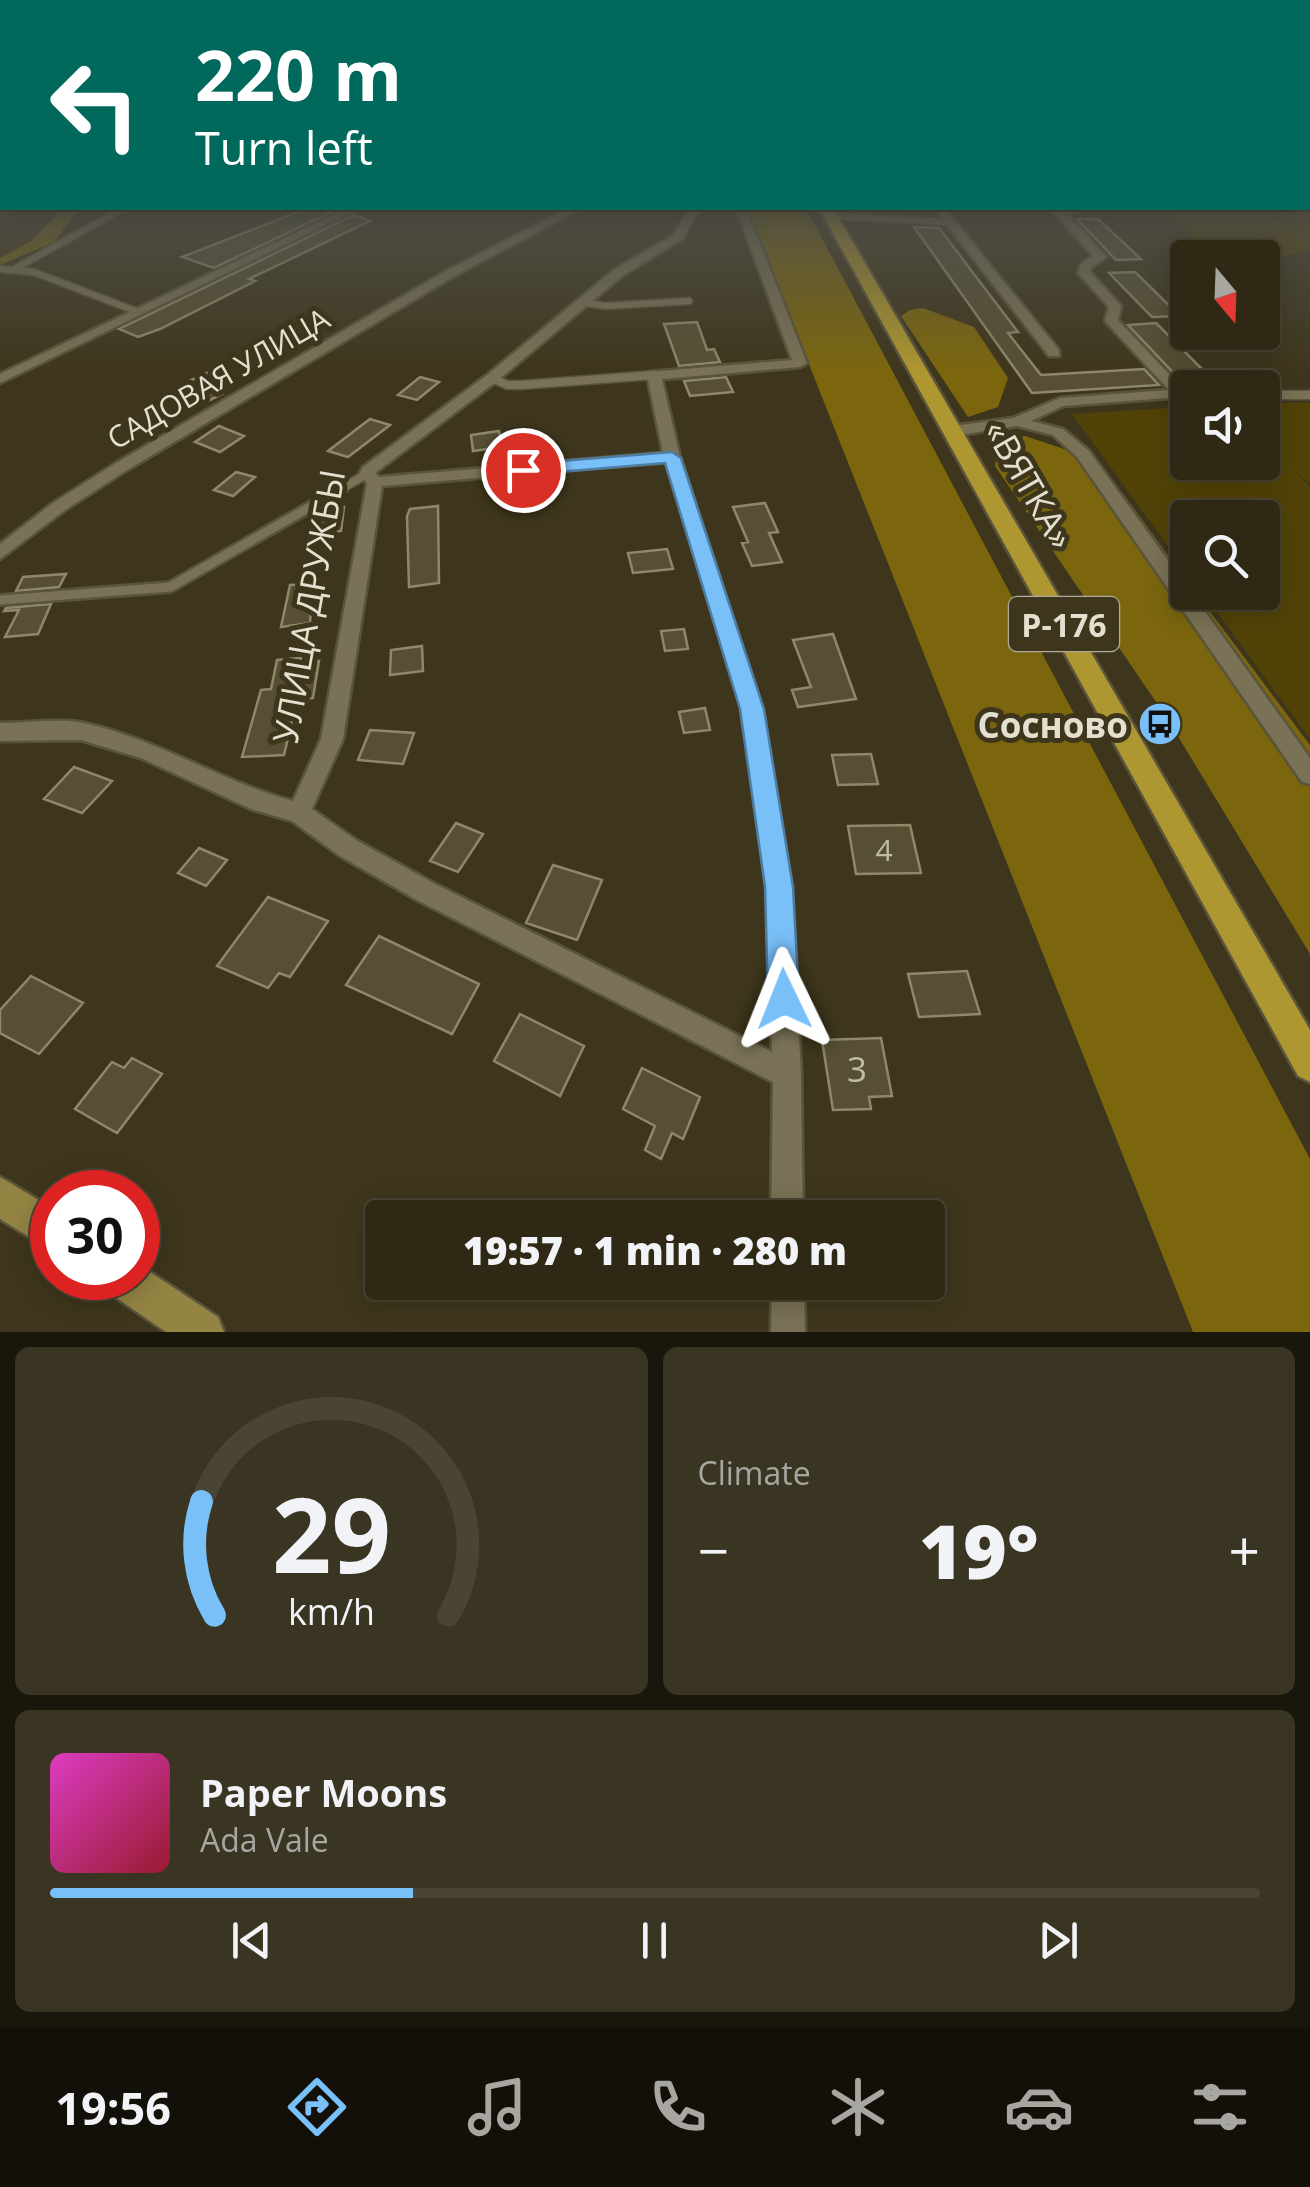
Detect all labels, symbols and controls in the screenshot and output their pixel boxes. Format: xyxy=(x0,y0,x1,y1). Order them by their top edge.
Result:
text: 220 m xyxy=(195,26,402,122)
icon: left xyxy=(30,40,160,170)
text: Turn left xyxy=(195,117,373,178)
north arrow xyxy=(1170,240,1280,350)
map controls xyxy=(1170,240,1280,610)
street label: САДОВАЯ УЛИЦА xyxy=(99,298,337,458)
button: sound xyxy=(1170,370,1280,480)
street label: «ВЯТКА» xyxy=(974,411,1086,557)
pin xyxy=(481,428,566,513)
icon: arrive xyxy=(496,443,551,498)
street label: УЛИЦА ДРУЖБЫ xyxy=(261,466,355,746)
button: search xyxy=(1170,500,1280,610)
road number: Р-176 xyxy=(1009,597,1119,651)
place label: Сосново xyxy=(978,701,1128,748)
bus stop icon: Сосново xyxy=(1137,701,1183,747)
house number: 4 xyxy=(875,829,893,870)
position arrow xyxy=(732,947,836,1051)
house number: 3 xyxy=(847,1045,867,1092)
speed limit sign: 30 xyxy=(30,1170,160,1300)
text: 19:57 · 1 min · 280 m xyxy=(463,1224,847,1276)
text: Climate xyxy=(698,1451,811,1494)
text: 29 xyxy=(272,1462,391,1603)
text: 19° xyxy=(919,1499,1039,1601)
text: − xyxy=(698,1512,729,1587)
text: + xyxy=(1229,1512,1260,1587)
text: km/h xyxy=(288,1587,375,1635)
text: Paper Moons xyxy=(200,1766,447,1818)
text: Ada Vale xyxy=(200,1818,329,1861)
icon: previous xyxy=(224,1913,279,1968)
icon: pause xyxy=(627,1913,682,1968)
icon: next xyxy=(1031,1913,1086,1968)
icon: directions xyxy=(282,2072,352,2142)
icon: music xyxy=(462,2072,532,2142)
icon: phone xyxy=(643,2072,713,2142)
icon: climate xyxy=(823,2072,893,2142)
icon: car xyxy=(1004,2072,1074,2142)
icon: filters xyxy=(1185,2072,1255,2142)
text: 19:56 xyxy=(55,2077,171,2138)

